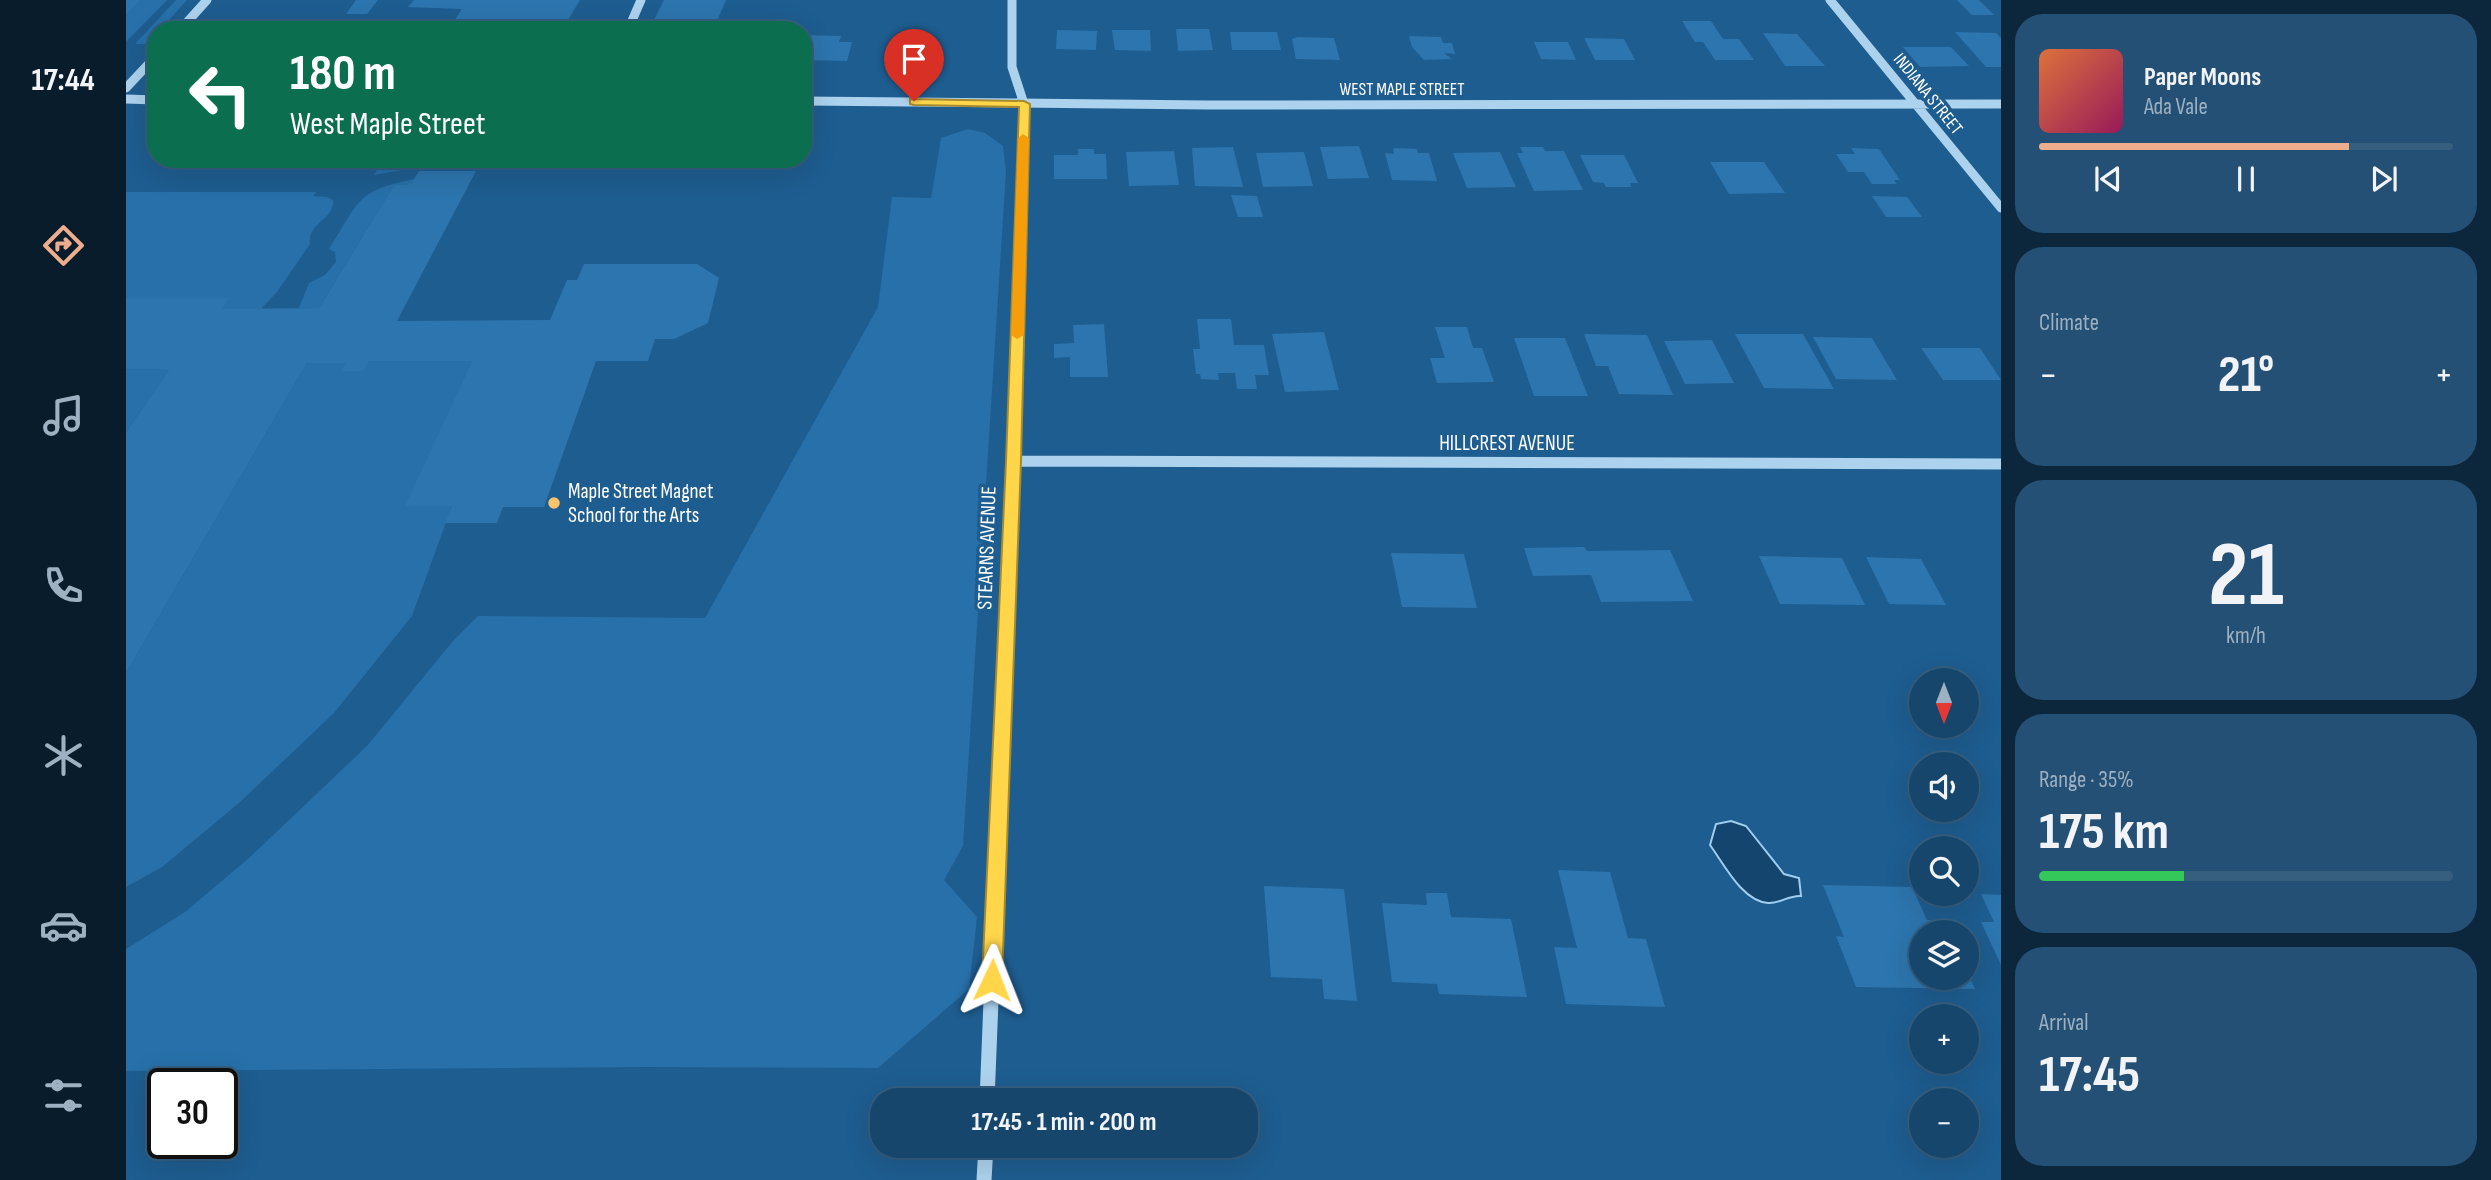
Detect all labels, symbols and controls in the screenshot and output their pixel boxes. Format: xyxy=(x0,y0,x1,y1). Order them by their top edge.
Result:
pin xyxy=(884,29,944,101)
icon: arrive xyxy=(895,40,933,78)
text: 180 m xyxy=(290,45,396,104)
icon: left xyxy=(175,49,266,140)
street label: INDIANA STREET xyxy=(1889,49,1967,139)
text: 17:44 xyxy=(31,61,95,100)
text: Paper Moons xyxy=(2144,62,2261,93)
street label: WEST MAPLE STREET xyxy=(1339,79,1465,100)
text: Ada Vale xyxy=(2144,93,2208,121)
text: West Maple Street xyxy=(290,105,486,144)
icon: previous xyxy=(2089,160,2127,198)
icon: pause xyxy=(2227,160,2265,198)
icon: next xyxy=(2365,160,2403,198)
icon: directions xyxy=(39,221,88,270)
text: Climate xyxy=(2039,309,2099,337)
text: 21° xyxy=(2218,344,2274,407)
text: − xyxy=(2039,353,2058,398)
text: + xyxy=(2434,353,2453,398)
icon: music xyxy=(39,391,88,440)
street label: HILLCREST AVENUE xyxy=(1439,431,1575,456)
place label: Maple Street Magnet School for the Arts xyxy=(568,479,713,528)
street label: STEARNS AVENUE xyxy=(972,486,1002,610)
marker: Maple Street Magnet School for the Arts xyxy=(546,495,562,511)
text: 21 xyxy=(2208,522,2284,631)
icon: phone xyxy=(39,561,88,610)
text: km/h xyxy=(2226,622,2266,650)
north arrow xyxy=(1909,668,1979,738)
map controls xyxy=(1909,668,1979,1158)
icon: climate xyxy=(39,731,88,780)
button: sound xyxy=(1909,752,1979,822)
text: Range · 35% xyxy=(2039,766,2134,794)
text: 175 km xyxy=(2039,801,2169,864)
button: search xyxy=(1909,836,1979,906)
icon: car xyxy=(39,901,88,950)
button: layers xyxy=(1909,920,1979,990)
position arrow xyxy=(955,943,1029,1017)
button: + xyxy=(1909,1004,1979,1074)
text: Arrival xyxy=(2039,1009,2088,1037)
text: 17:45 xyxy=(2039,1044,2140,1107)
speed limit sign: 30 xyxy=(147,1068,238,1159)
icon: filters xyxy=(39,1071,88,1120)
button: − xyxy=(1909,1088,1979,1158)
text: 17:45 · 1 min · 200 m xyxy=(971,1107,1157,1138)

